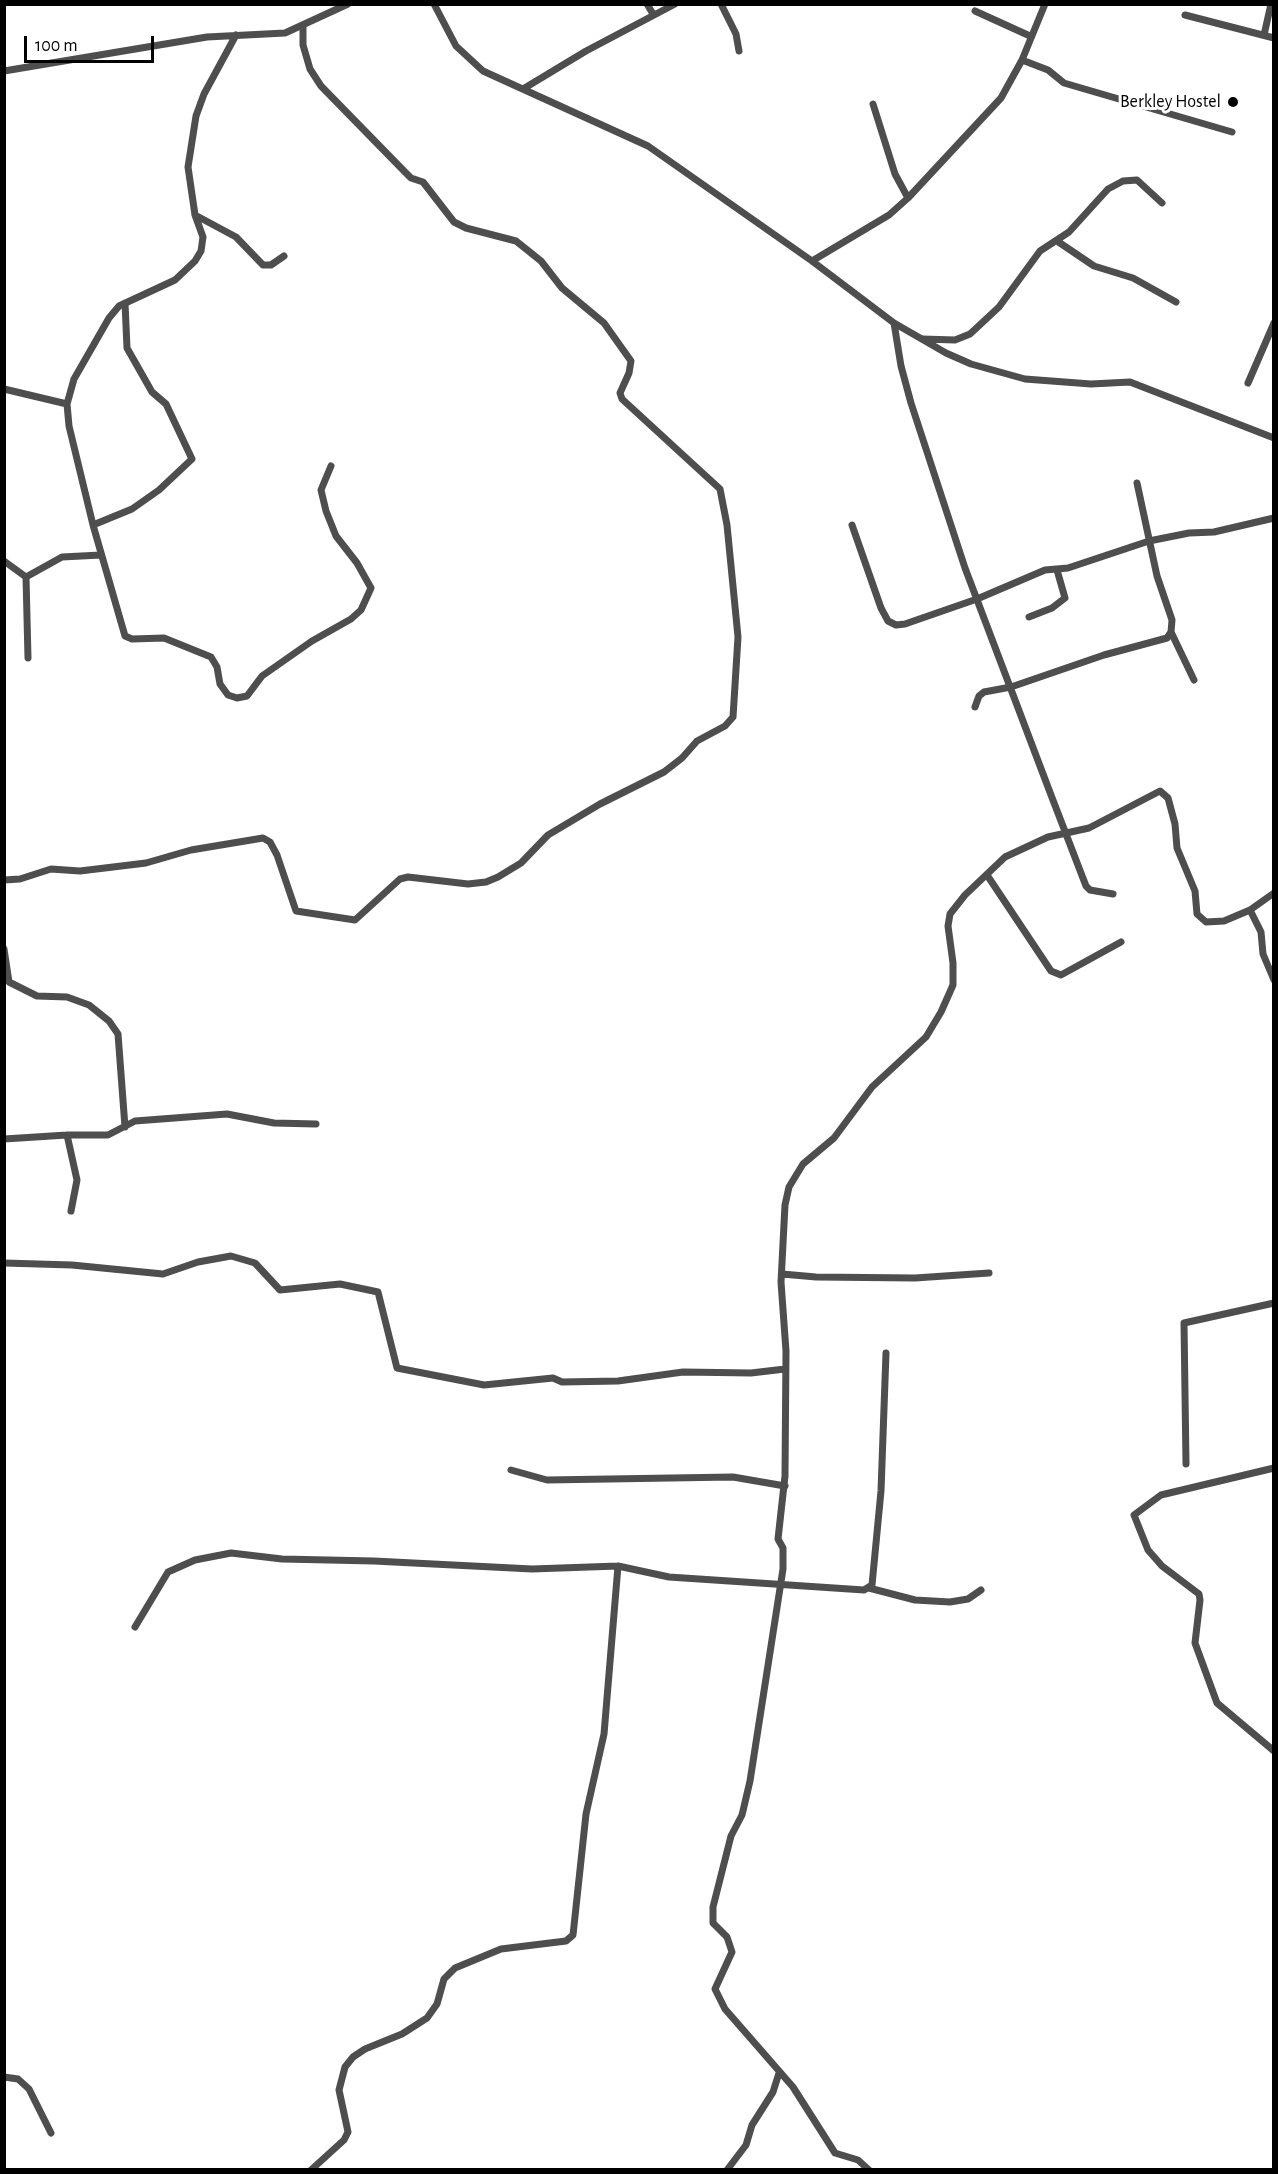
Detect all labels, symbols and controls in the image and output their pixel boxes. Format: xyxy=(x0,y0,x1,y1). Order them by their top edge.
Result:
scale bar xyxy=(27,24,158,62)
text: 100 m xyxy=(35,37,78,55)
place label: Berkley Hostel xyxy=(1120,91,1221,113)
marker: Berkley Hostel xyxy=(1226,95,1240,109)

